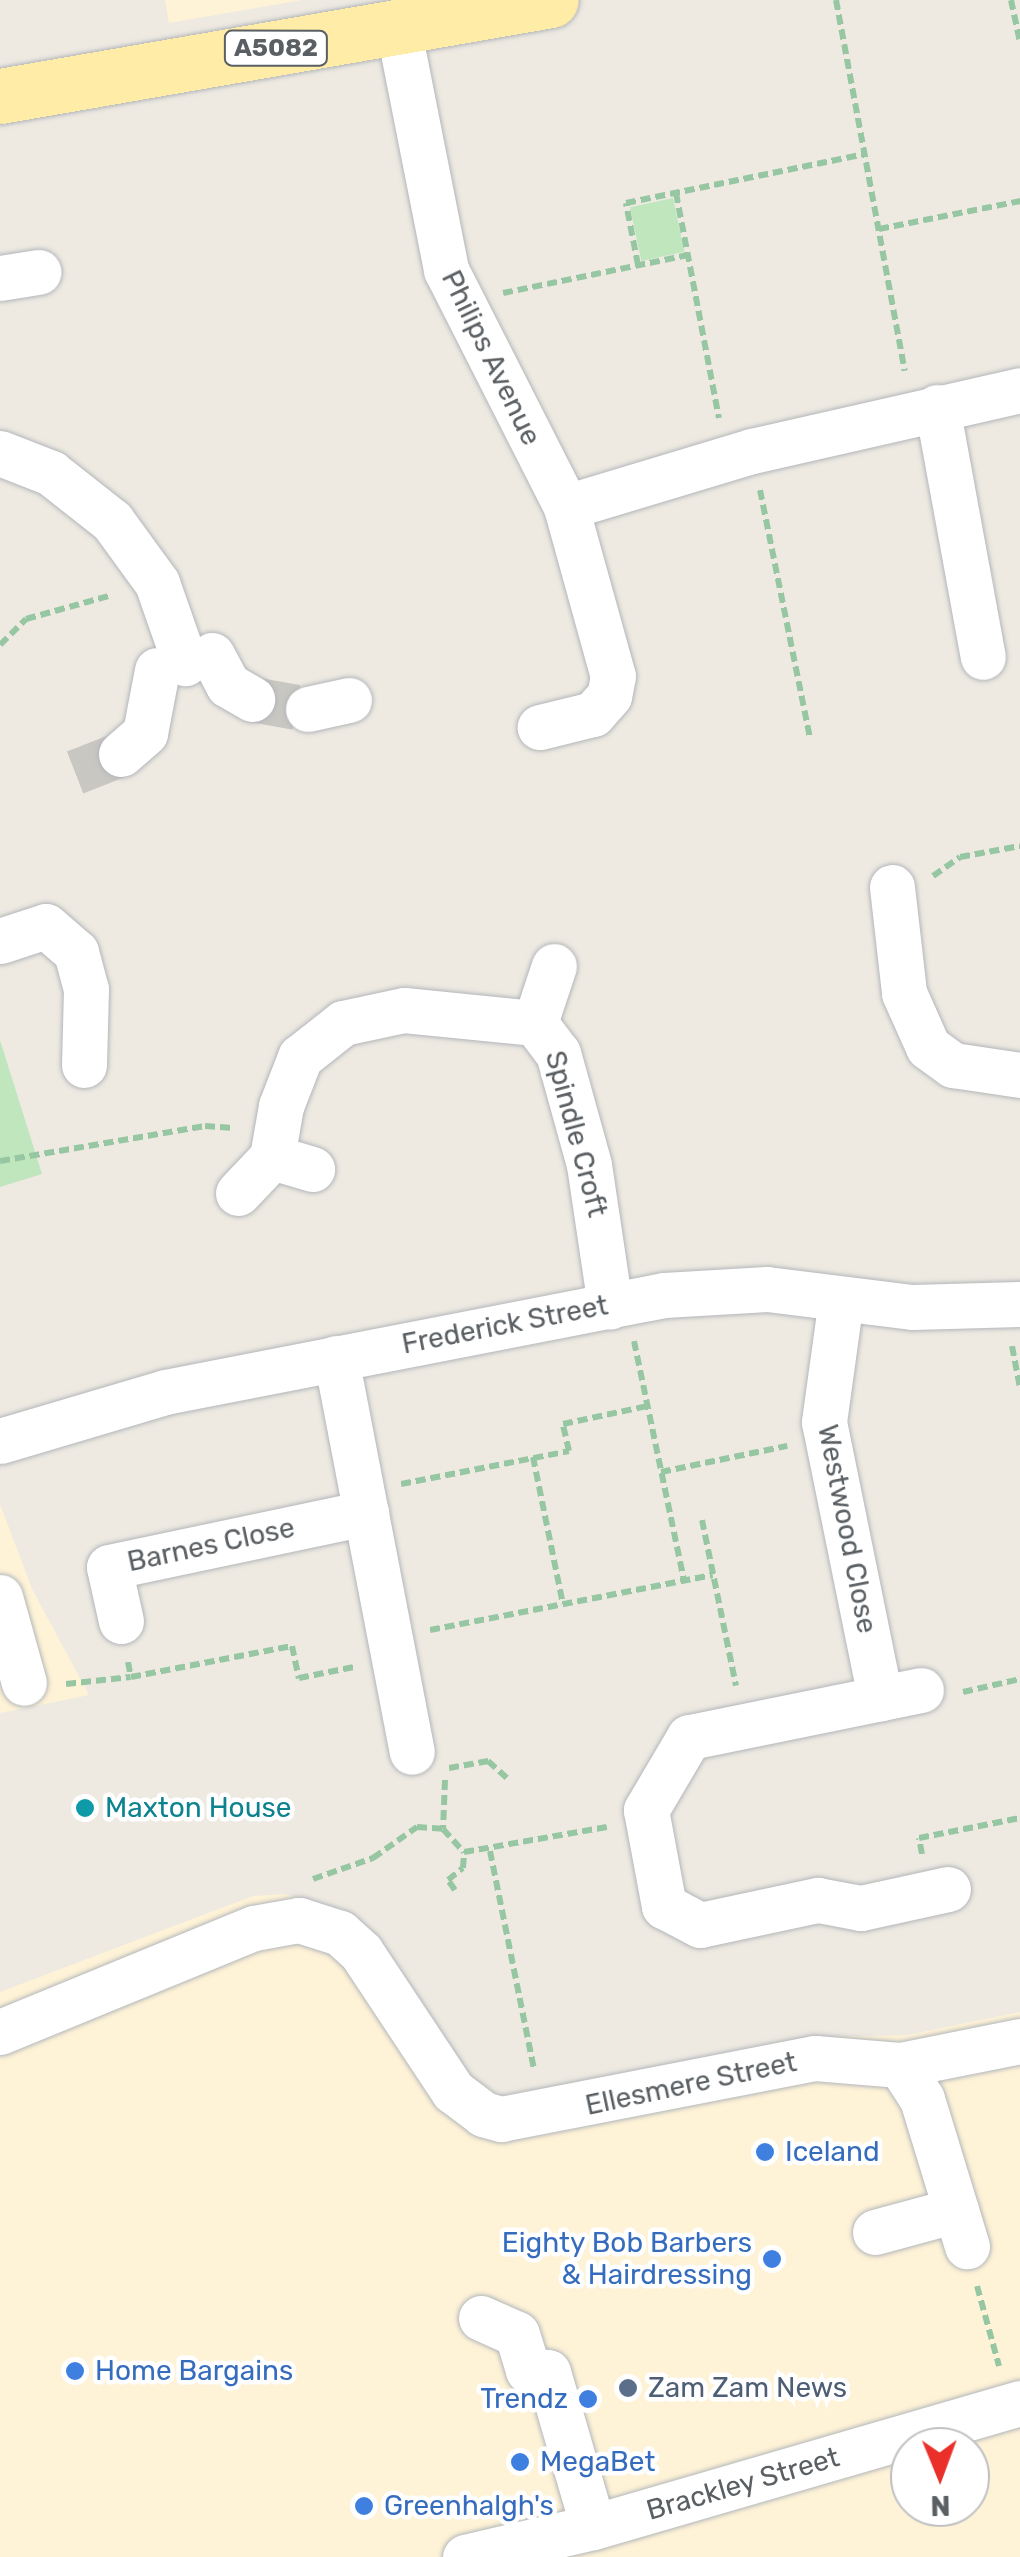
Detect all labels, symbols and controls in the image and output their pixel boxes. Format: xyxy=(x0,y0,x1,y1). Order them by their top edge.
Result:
road number: A5082 xyxy=(224,28,328,68)
street label: Philips Avenue xyxy=(434,265,548,451)
street label: Spindle Croft xyxy=(538,1047,614,1221)
street label: Frederick Street xyxy=(399,1289,611,1361)
street label: Westwood Close xyxy=(810,1422,884,1636)
street label: Barnes Close xyxy=(124,1511,298,1579)
place label: Maxton House xyxy=(105,1791,292,1825)
marker: Maxton House xyxy=(74,1797,96,1819)
street label: Ellesmere Street xyxy=(582,2045,800,2123)
place label: Iceland xyxy=(785,2135,880,2169)
marker: Iceland xyxy=(754,2141,776,2163)
place label: Eighty Bob Barbers & Hairdressing xyxy=(501,2226,752,2292)
marker: Eighty Bob Barbers & Hairdressing xyxy=(761,2248,783,2270)
place label: Home Bargains xyxy=(95,2354,293,2388)
marker: Home Bargains xyxy=(64,2360,86,2382)
place label: Zam Zam News xyxy=(648,2371,847,2405)
marker: Zam Zam News xyxy=(617,2377,639,2399)
place label: Trendz xyxy=(480,2382,568,2416)
marker: Trendz xyxy=(577,2388,599,2410)
north arrow xyxy=(890,2427,990,2527)
street label: Brackley Street xyxy=(642,2440,844,2528)
place label: MegaBet xyxy=(540,2445,655,2479)
marker: MegaBet xyxy=(509,2451,531,2473)
place label: Greenhalgh's xyxy=(384,2489,554,2523)
text: N xyxy=(930,2489,951,2522)
marker: Greenhalgh's xyxy=(353,2495,375,2517)

